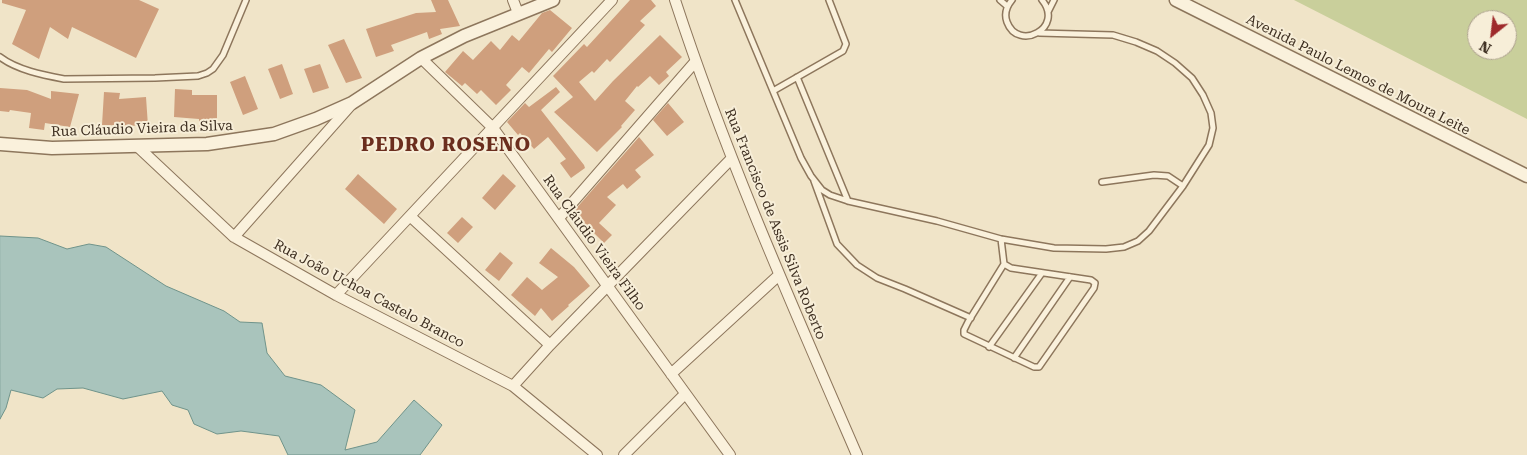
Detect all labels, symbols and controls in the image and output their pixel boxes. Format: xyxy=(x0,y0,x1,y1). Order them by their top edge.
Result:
north arrow xyxy=(1467,10,1517,60)
street label: Avenida Paulo Lemos de Moura Leite xyxy=(1243,11,1473,139)
text: N xyxy=(1477,38,1494,57)
street label: Rua Francisco de Assis Silva Roberto xyxy=(721,106,829,342)
street label: Rua Cláudio Vieira da Silva xyxy=(51,117,233,141)
district label: PEDRO ROSENO xyxy=(360,134,532,156)
street label: Rua Cláudio Vieira Filho xyxy=(539,172,649,314)
street label: Rua João Uchoa Castelo Branco xyxy=(271,236,467,352)

